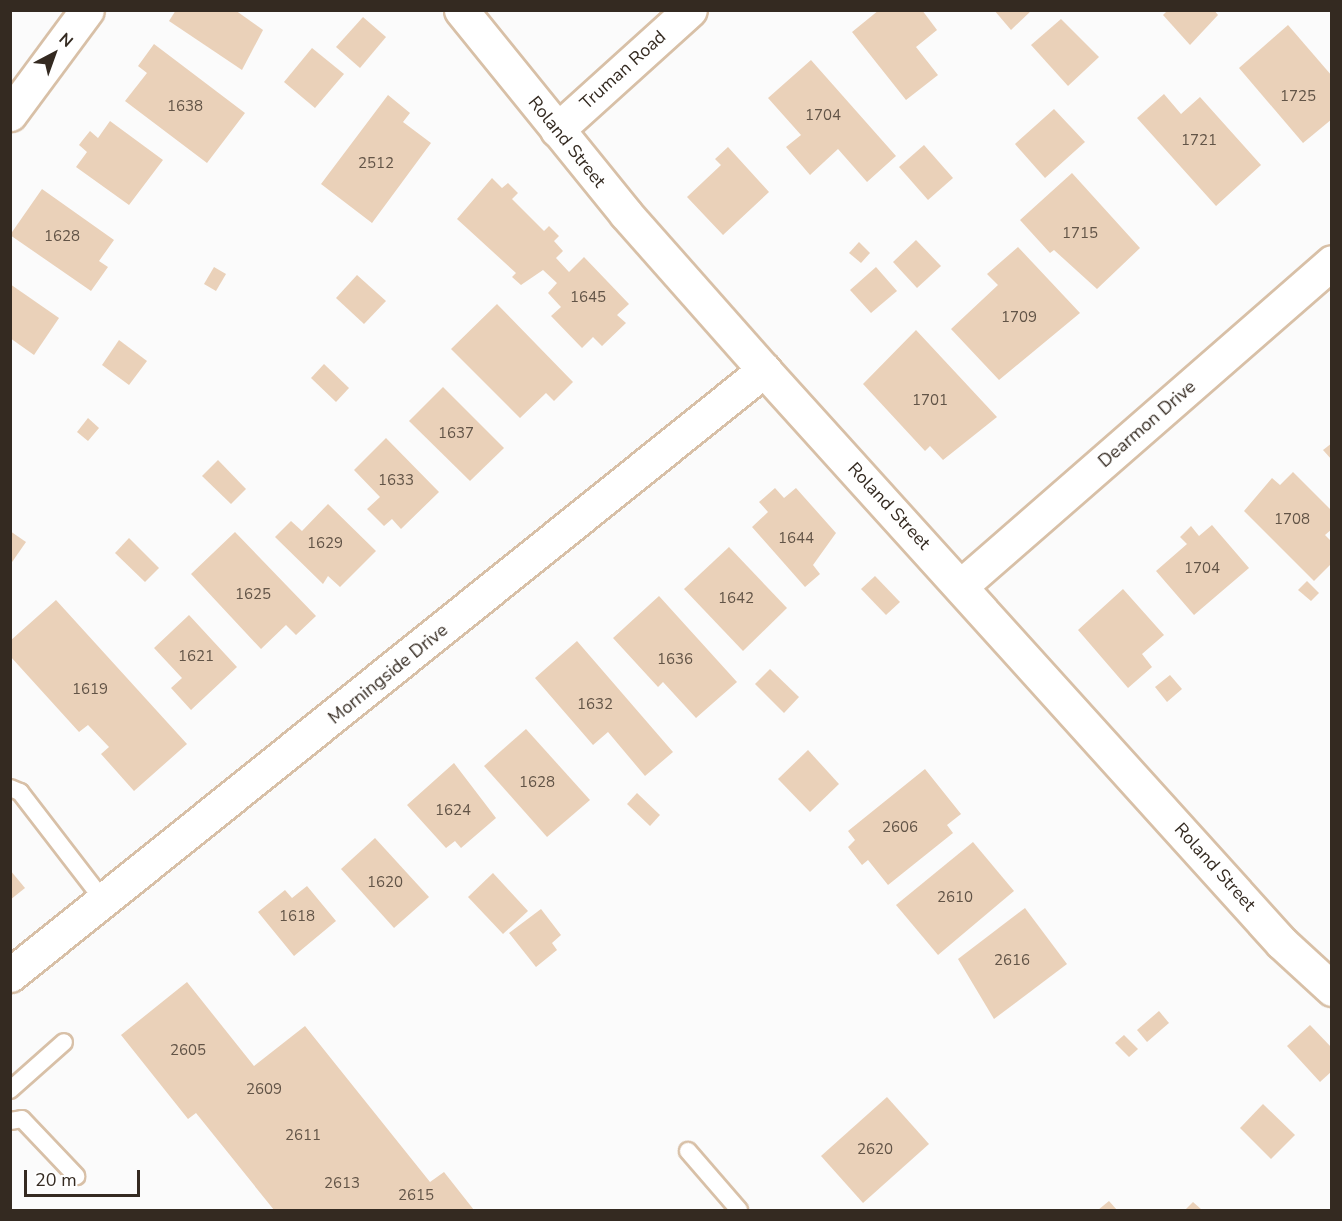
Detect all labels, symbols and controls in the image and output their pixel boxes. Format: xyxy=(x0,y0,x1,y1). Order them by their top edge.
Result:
north arrow xyxy=(24,24,84,84)
street label: Truman Road xyxy=(576,26,670,114)
text: N xyxy=(54,28,78,53)
house number: 1725 xyxy=(1280,88,1316,106)
street label: Roland Street xyxy=(524,92,610,192)
house number: 1638 xyxy=(167,98,203,116)
house number: 1704 xyxy=(805,107,841,125)
house number: 1721 xyxy=(1181,132,1217,150)
house number: 2512 xyxy=(358,155,394,173)
house number: 1715 xyxy=(1062,225,1098,243)
house number: 1628 xyxy=(44,228,80,246)
house number: 1645 xyxy=(570,289,606,307)
house number: 1709 xyxy=(1001,309,1037,327)
street label: Dearmon Drive xyxy=(1094,376,1200,472)
house number: 1701 xyxy=(912,392,948,410)
house number: 1637 xyxy=(438,425,474,443)
street label: Roland Street xyxy=(843,458,935,554)
house number: 1633 xyxy=(378,472,414,490)
house number: 1708 xyxy=(1274,511,1310,529)
house number: 1644 xyxy=(778,530,814,548)
house number: 1629 xyxy=(307,535,343,553)
house number: 1704 xyxy=(1184,560,1220,578)
house number: 1625 xyxy=(235,586,271,604)
house number: 1642 xyxy=(718,590,754,608)
street label: Morningside Drive xyxy=(324,619,452,729)
house number: 1621 xyxy=(178,648,214,666)
house number: 1636 xyxy=(657,651,693,669)
house number: 1619 xyxy=(72,681,108,699)
house number: 1632 xyxy=(577,696,613,714)
house number: 1628 xyxy=(519,774,555,792)
house number: 1624 xyxy=(435,802,471,820)
street label: Roland Street xyxy=(1170,818,1260,916)
house number: 2606 xyxy=(882,819,918,837)
house number: 1620 xyxy=(367,874,403,892)
house number: 2610 xyxy=(937,889,973,907)
house number: 1618 xyxy=(279,908,315,926)
house number: 2616 xyxy=(994,952,1030,970)
house number: 2605 xyxy=(170,1042,206,1060)
house number: 2609 xyxy=(246,1081,282,1099)
house number: 2611 xyxy=(285,1127,321,1145)
house number: 2620 xyxy=(857,1141,893,1159)
scale bar xyxy=(27,1158,142,1196)
text: 20 m xyxy=(35,1168,77,1192)
house number: 2613 xyxy=(324,1175,360,1193)
house number: 2615 xyxy=(398,1187,434,1205)

